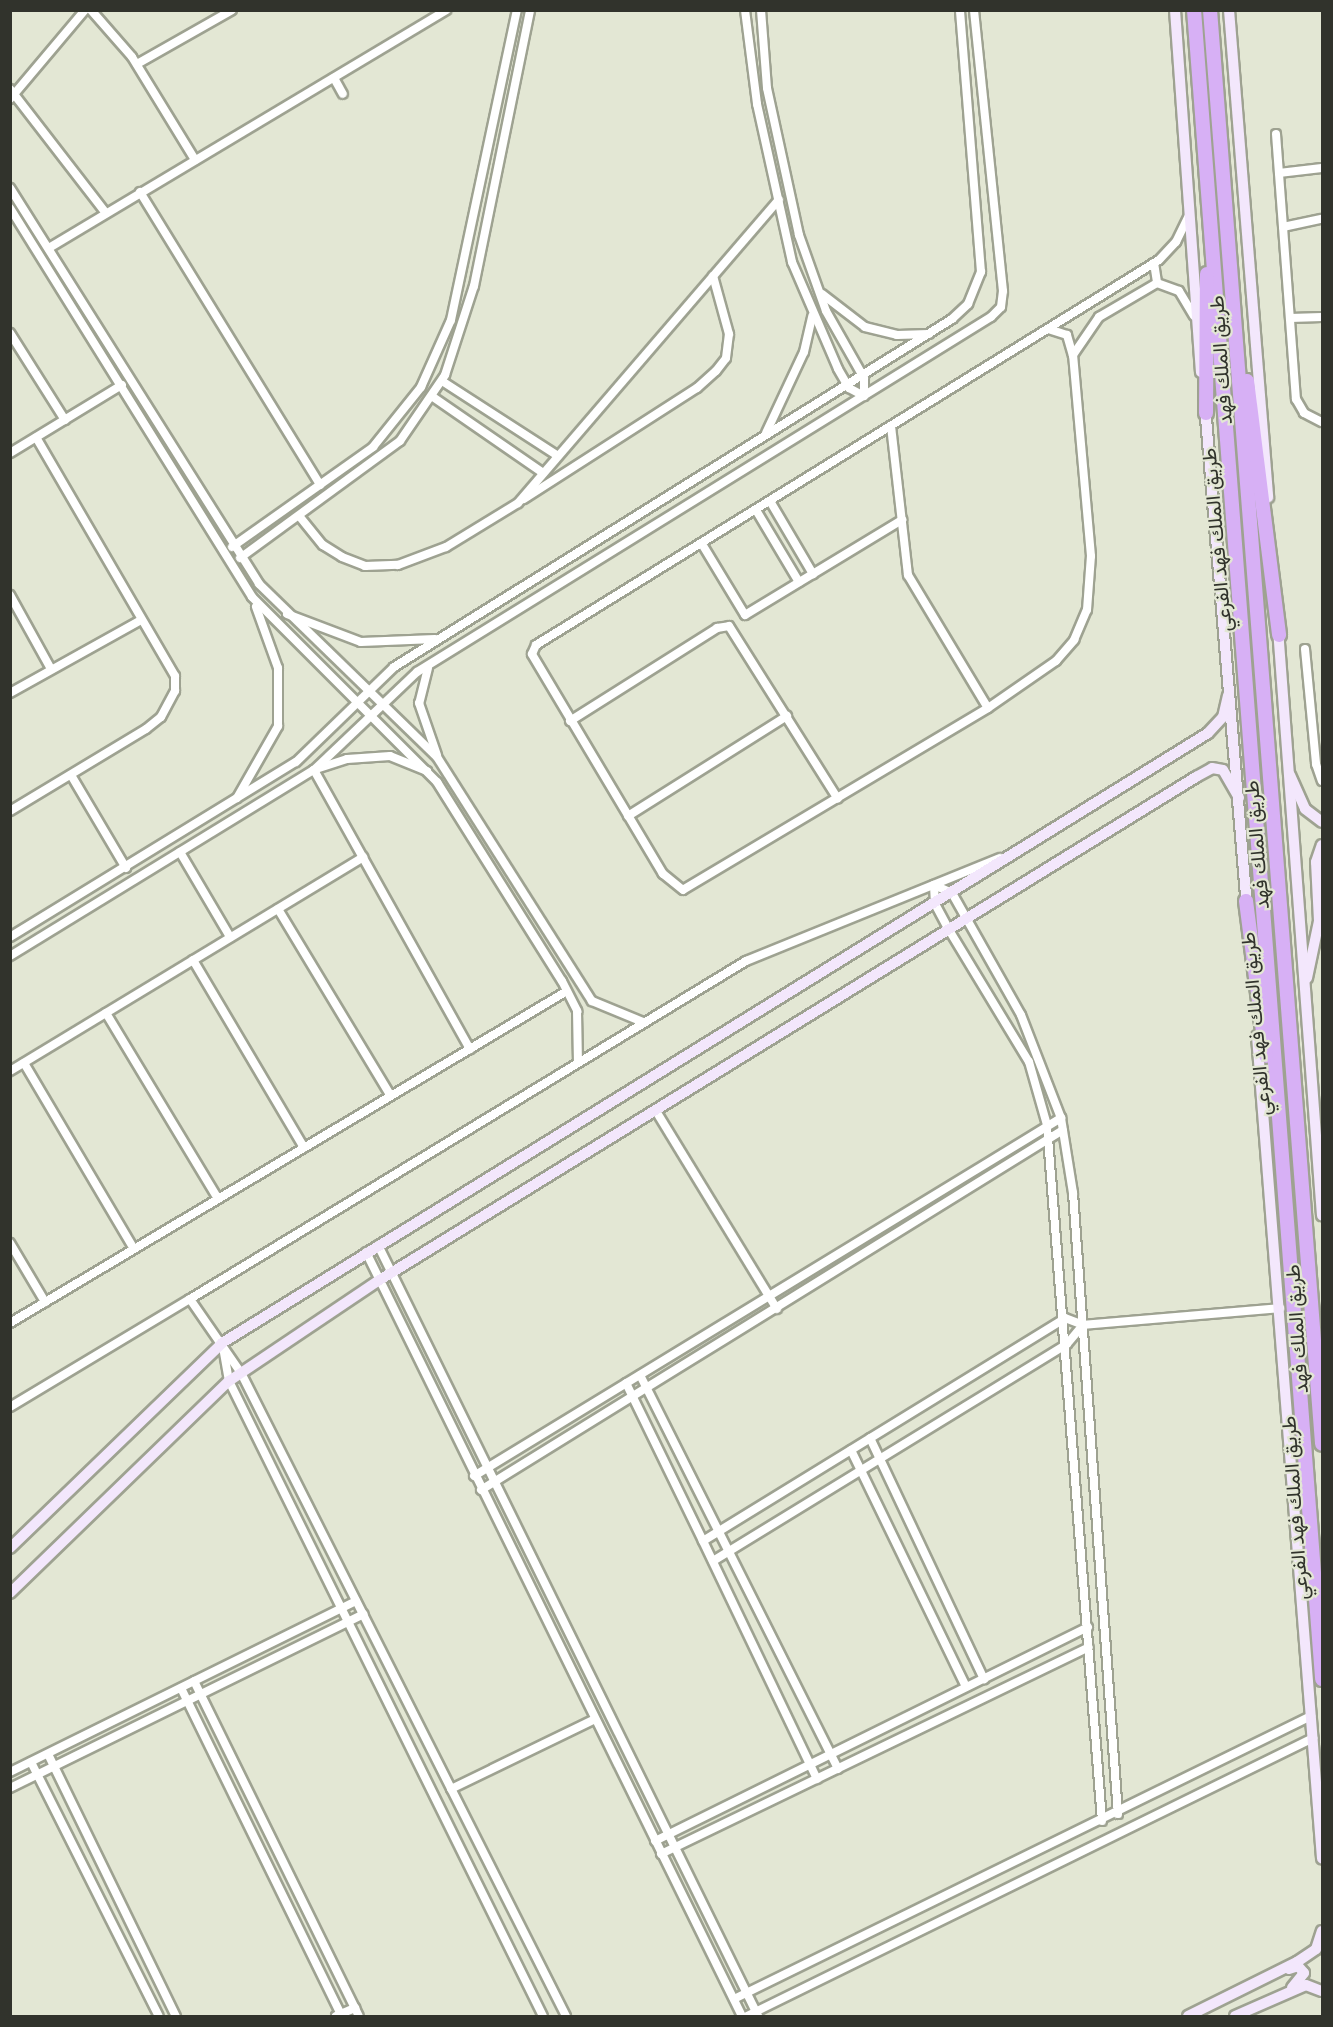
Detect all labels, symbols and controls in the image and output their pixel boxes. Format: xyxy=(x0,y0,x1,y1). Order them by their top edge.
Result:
street label: طريق الملك فهد xyxy=(1205,295,1237,425)
street label: طريق الملك فهد الفرعي xyxy=(1197,447,1237,633)
street label: طريق الملك فهد xyxy=(1239,780,1275,910)
street label: طريق الملك فهد الفرعي xyxy=(1236,931,1276,1117)
street label: طريق الملك فهد xyxy=(1281,1264,1313,1394)
street label: طريق الملك فهد الفرعي xyxy=(1277,1415,1313,1601)

